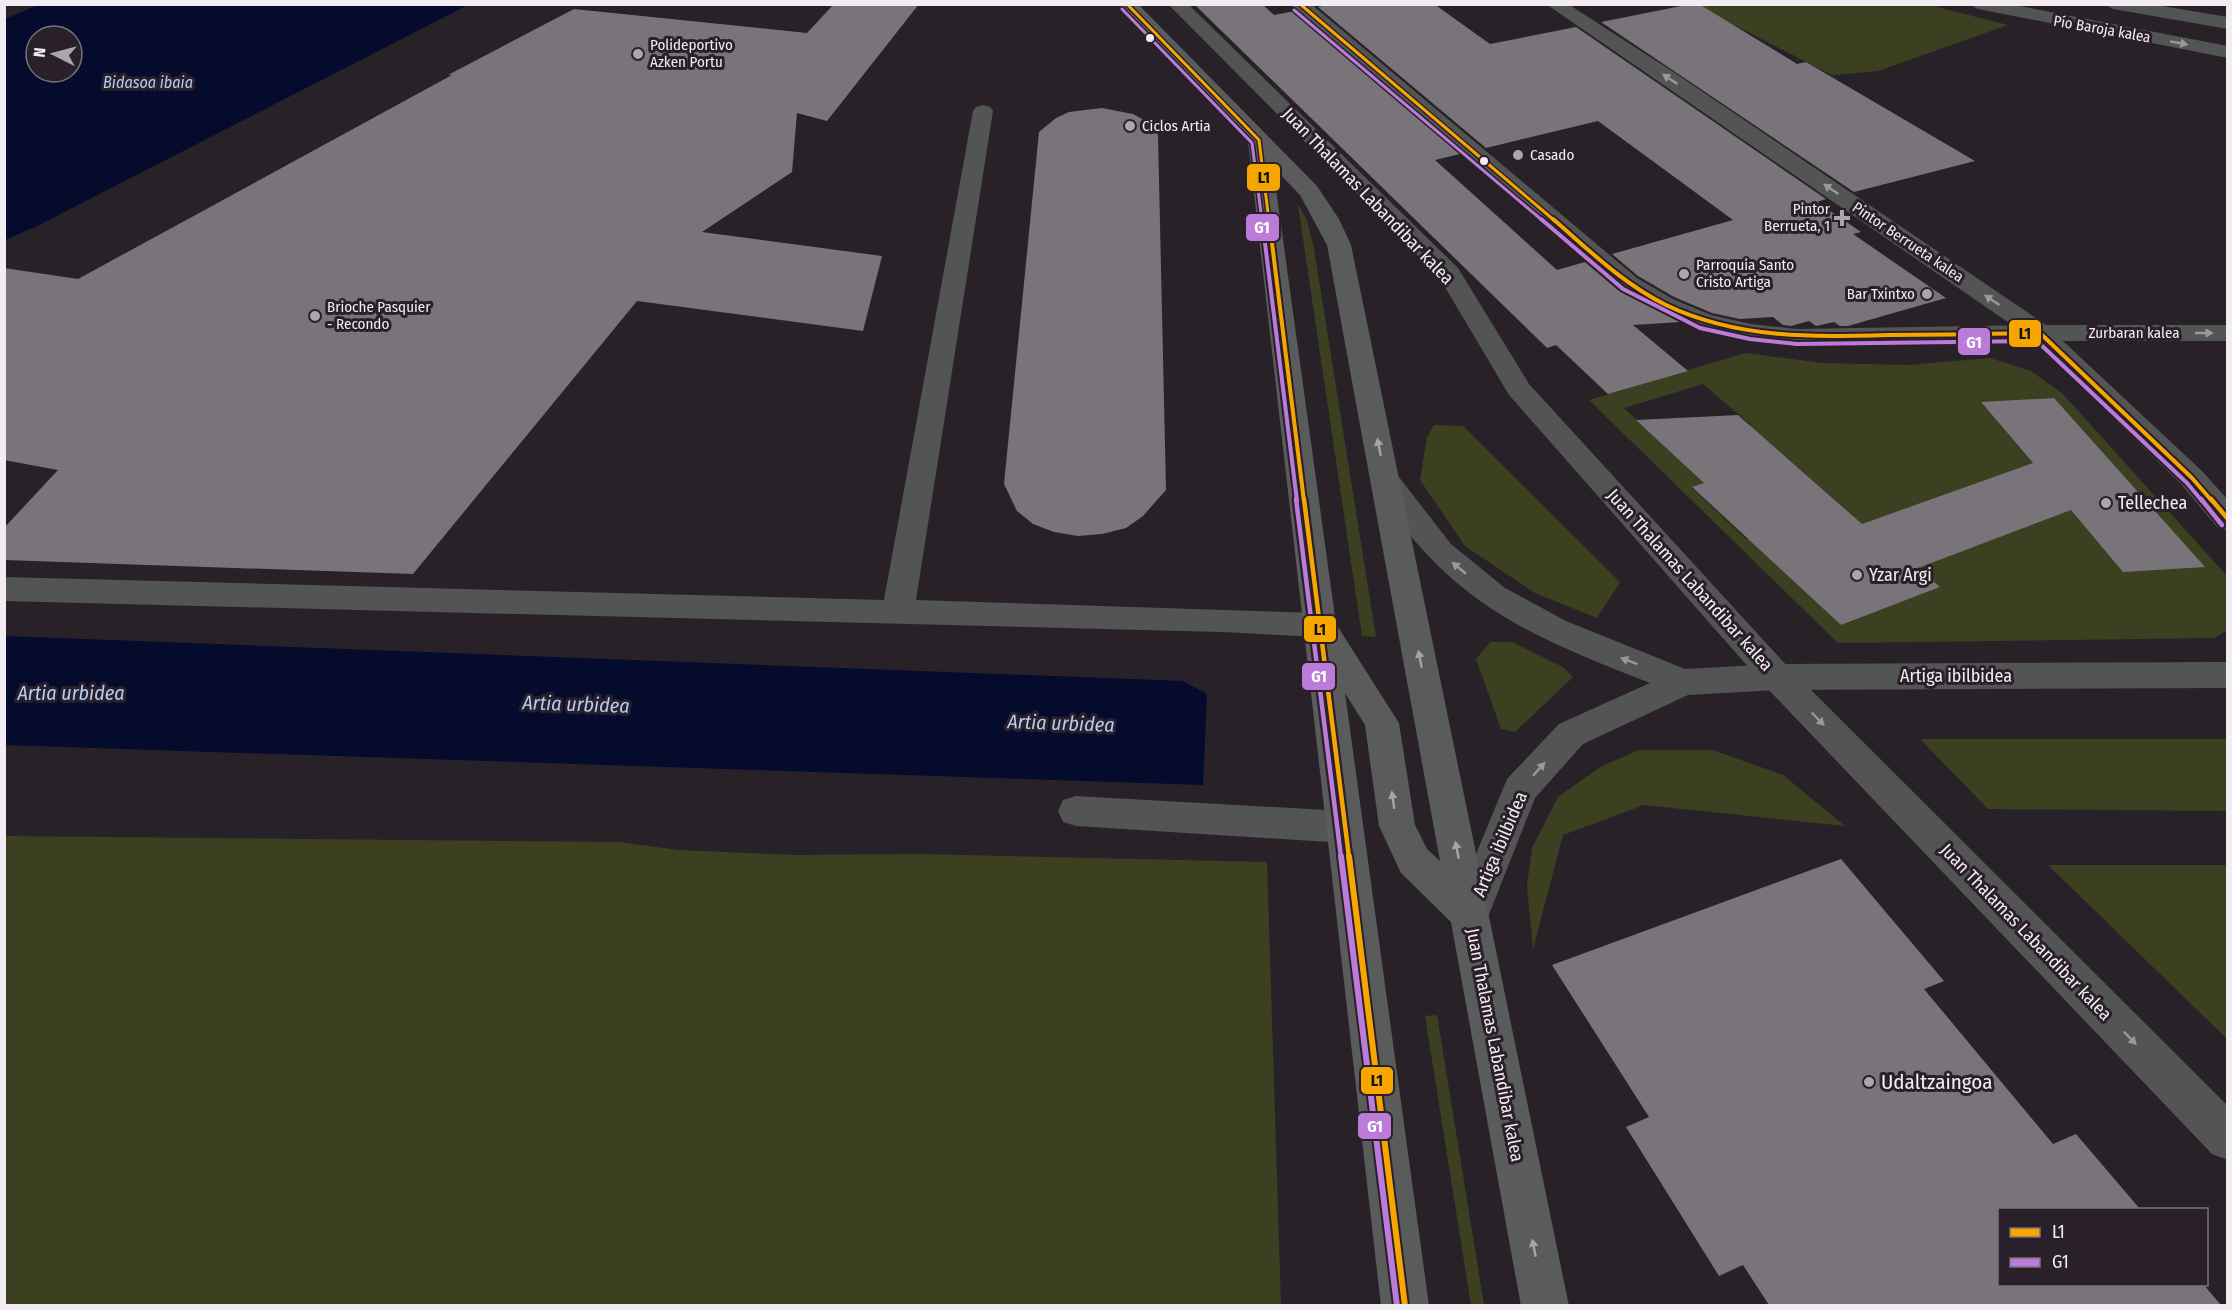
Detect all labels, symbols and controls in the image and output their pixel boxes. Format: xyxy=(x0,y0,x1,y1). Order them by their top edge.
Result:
street label: Pío Baroja kalea xyxy=(2052,12,2152,46)
north arrow xyxy=(24,24,84,84)
unlabelled marker xyxy=(1144,32,1156,44)
place label: Polideportivo Azken Portu xyxy=(650,36,733,71)
one-way arrow xyxy=(2170,39,2189,48)
text: N xyxy=(30,47,50,58)
marker: Polideportivo Azken Portu xyxy=(631,47,645,61)
water label: Bidasoa ibaia xyxy=(103,73,193,92)
one-way arrow xyxy=(1663,73,1679,85)
street label: Juan Thalamas Labandibar kalea xyxy=(1278,103,1459,289)
place label: Ciclos Artia xyxy=(1142,117,1211,135)
marker: Ciclos Artia xyxy=(1123,119,1137,133)
place label: Casado xyxy=(1530,146,1574,164)
marker: Casado xyxy=(1511,148,1525,162)
unlabelled marker xyxy=(1478,155,1490,167)
line badge: L1 xyxy=(1246,163,1281,192)
text: L1 xyxy=(1258,168,1270,187)
one-way arrow xyxy=(1823,184,1839,195)
street label: Pintor Berrueta kalea xyxy=(1849,198,1967,286)
place label: Pintor Berrueta, 1 xyxy=(1764,200,1831,235)
marker: Pintor Berrueta, 1 xyxy=(1835,211,1849,225)
line badge: G1 xyxy=(1245,213,1280,242)
text: G1 xyxy=(1254,218,1270,237)
place label: Parroquia Santo Cristo Artiga xyxy=(1696,256,1794,291)
marker: Parroquia Santo Cristo Artiga xyxy=(1677,267,1691,281)
place label: Bar Txintxo xyxy=(1847,285,1915,303)
marker: Bar Txintxo xyxy=(1920,287,1934,301)
one-way arrow xyxy=(1984,294,2000,305)
place label: Brioche Pasquier - Recondo xyxy=(327,298,431,333)
marker: Brioche Pasquier - Recondo xyxy=(308,309,322,323)
line badge: L1 xyxy=(2008,319,2042,348)
text: L1 xyxy=(2019,324,2031,343)
street label: Zurbaran kalea xyxy=(2088,324,2180,342)
line badge: G1 xyxy=(1957,327,1991,356)
one-way arrow xyxy=(2194,328,2213,338)
text: G1 xyxy=(1966,333,1982,352)
one-way arrow xyxy=(1374,437,1383,456)
street label: Juan Thalamas Labandibar kalea xyxy=(1602,484,1778,676)
place label: Tellechea xyxy=(2118,492,2187,514)
marker: Tellechea xyxy=(2099,496,2113,510)
one-way arrow xyxy=(1452,562,1467,575)
place label: Yzar Argi xyxy=(1869,564,1932,586)
marker: Yzar Argi xyxy=(1850,568,1864,582)
line badge: L1 xyxy=(1303,615,1337,643)
text: L1 xyxy=(1314,620,1326,639)
one-way arrow xyxy=(1415,649,1424,668)
one-way arrow xyxy=(1620,655,1638,665)
line badge: G1 xyxy=(1301,662,1336,691)
street label: Artiga ibilbidea xyxy=(1900,665,2012,687)
text: G1 xyxy=(1311,667,1327,686)
water label: Artia urbidea xyxy=(16,681,125,705)
water label: Artia urbidea xyxy=(521,690,630,718)
water label: Artia urbidea xyxy=(1006,709,1115,737)
one-way arrow xyxy=(1811,711,1825,726)
one-way arrow xyxy=(1532,762,1545,777)
street label: Artiga ibilbidea xyxy=(1468,788,1532,900)
one-way arrow xyxy=(1389,791,1398,810)
street label: Juan Thalamas Labandibar kalea xyxy=(1936,839,2117,1025)
one-way arrow xyxy=(1452,841,1461,860)
street label: Juan Thalamas Labandibar kalea xyxy=(1462,926,1528,1164)
one-way arrow xyxy=(2123,1031,2137,1045)
line badge: L1 xyxy=(1360,1066,1394,1095)
place label: Udaltzaingoa xyxy=(1881,1069,1992,1095)
text: L1 xyxy=(1371,1071,1383,1090)
marker: Udaltzaingoa xyxy=(1862,1075,1876,1089)
line badge: G1 xyxy=(1357,1112,1392,1140)
text: G1 xyxy=(1367,1117,1383,1136)
legend xyxy=(1998,1208,2208,1286)
text: L1 xyxy=(2052,1221,2065,1243)
one-way arrow xyxy=(1529,1238,1538,1257)
text: G1 xyxy=(2052,1251,2069,1273)

